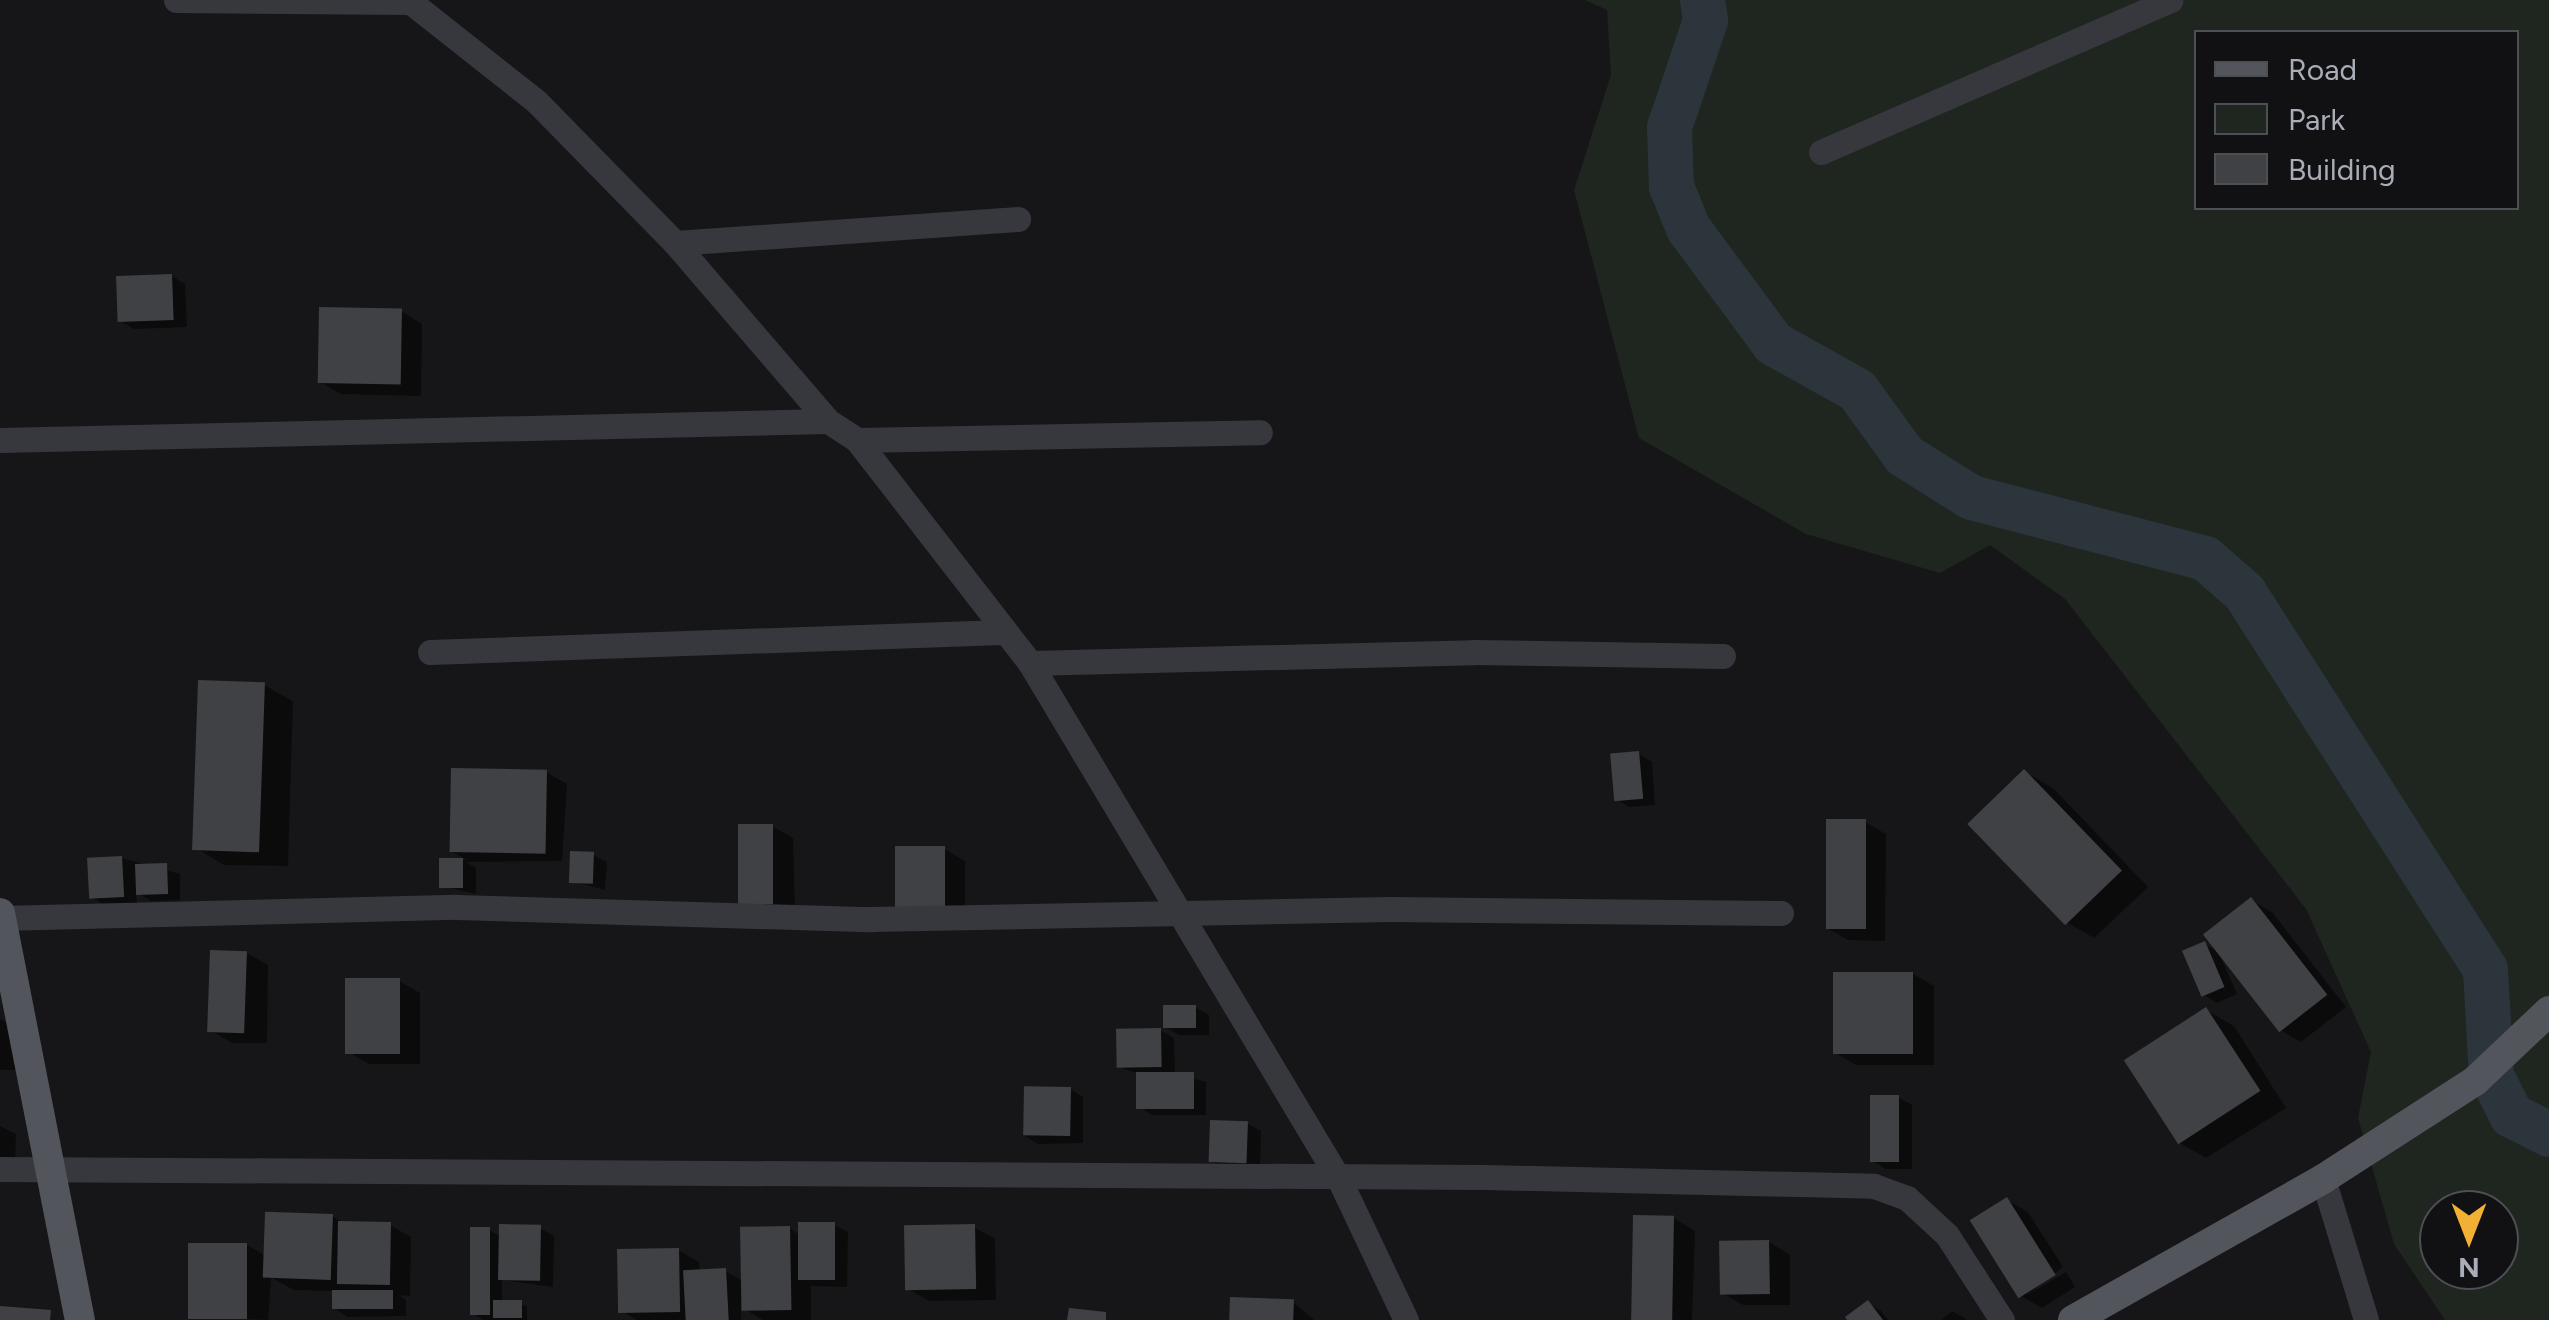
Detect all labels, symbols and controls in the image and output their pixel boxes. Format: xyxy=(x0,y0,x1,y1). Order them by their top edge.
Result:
legend xyxy=(2194,30,2519,210)
text: Road xyxy=(2288,51,2357,88)
text: Park xyxy=(2288,101,2345,138)
text: Building xyxy=(2288,151,2396,188)
north arrow xyxy=(2419,1190,2519,1290)
text: N xyxy=(2458,1251,2480,1285)

